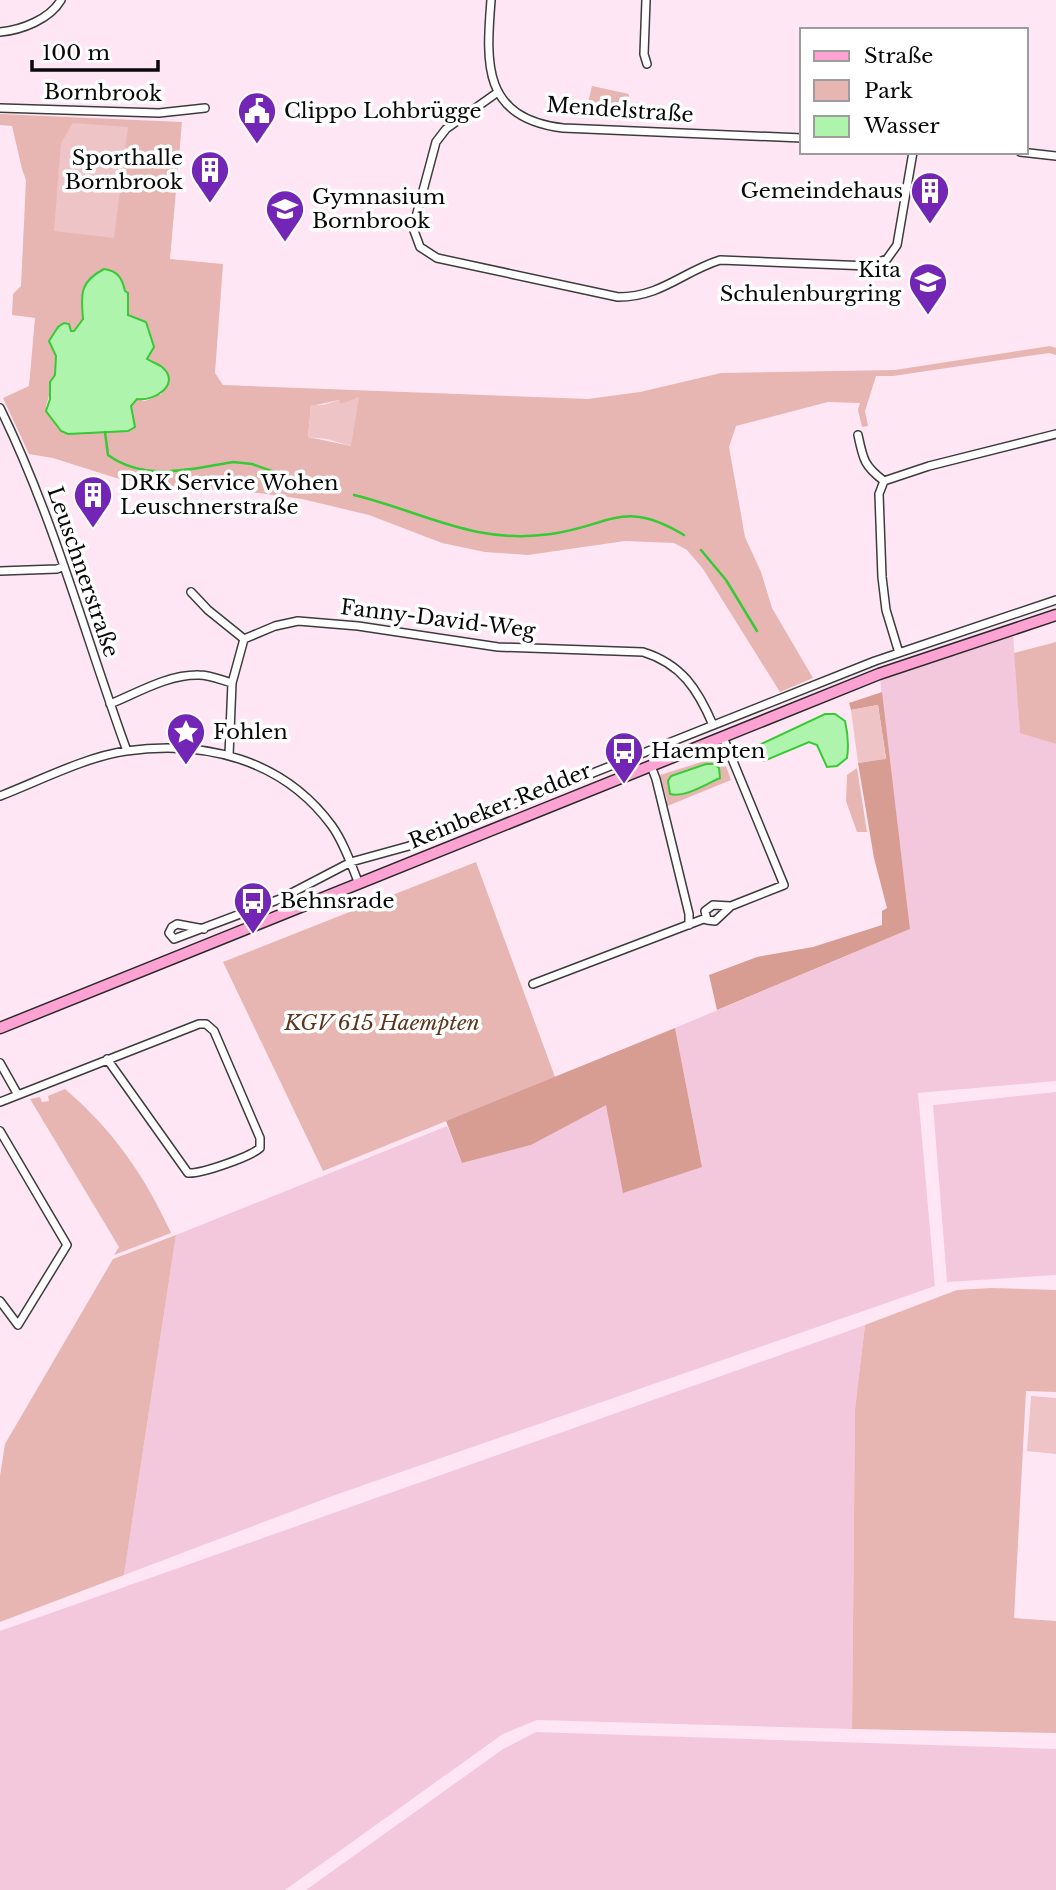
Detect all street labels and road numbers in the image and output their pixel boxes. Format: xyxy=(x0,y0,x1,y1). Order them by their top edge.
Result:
street label: Bornbrook xyxy=(44,79,162,107)
street label: Mendelstraße xyxy=(546,92,694,128)
street label: Leuschnerstraße xyxy=(42,483,124,661)
street label: Fanny-David-Weg xyxy=(339,594,537,644)
street label: Reinbeker Redder xyxy=(405,758,595,854)

